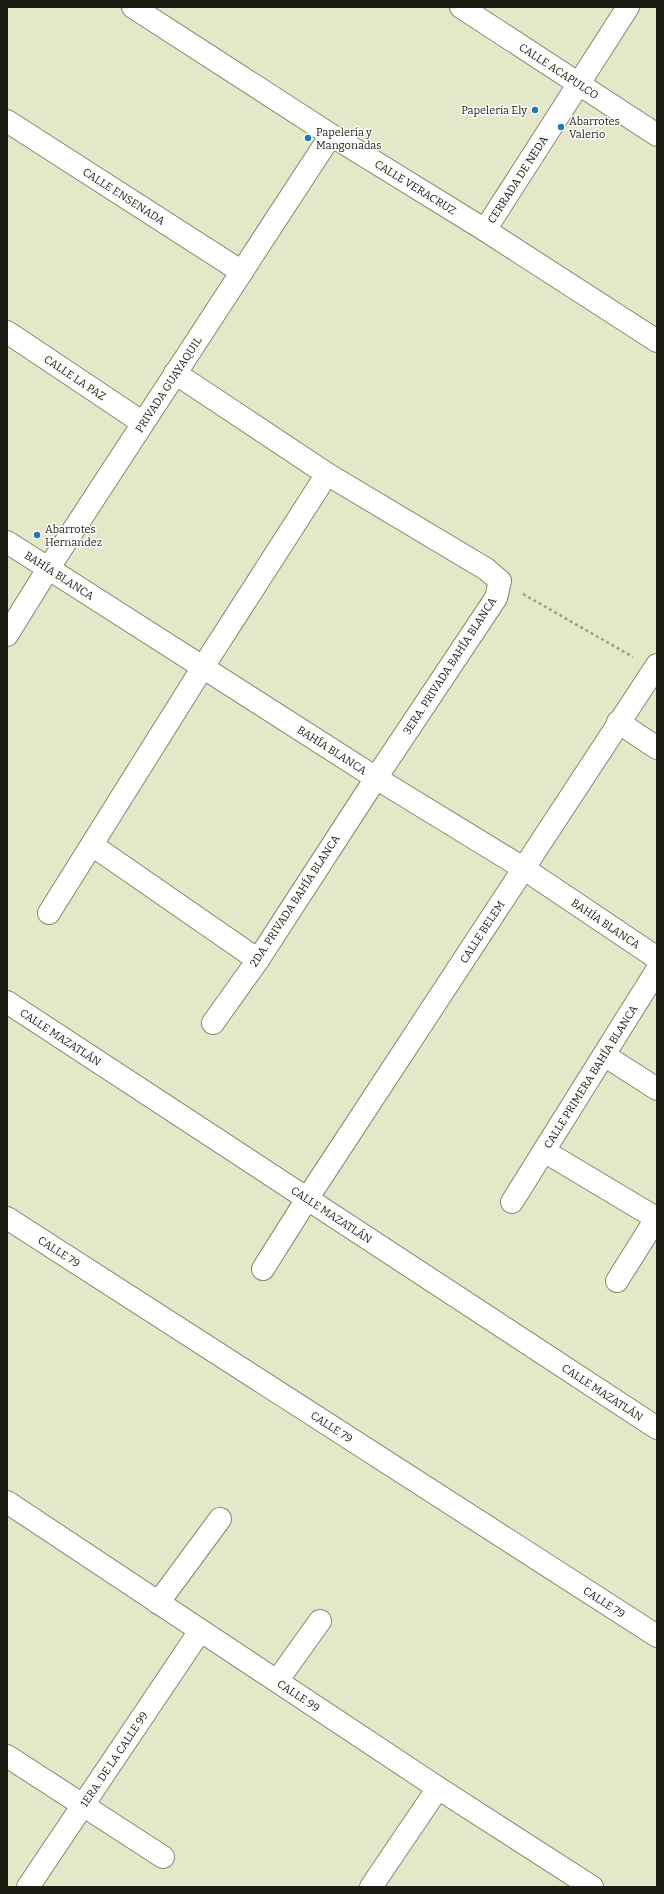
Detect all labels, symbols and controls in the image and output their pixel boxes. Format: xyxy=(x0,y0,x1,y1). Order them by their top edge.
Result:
street label: CALLE ACAPULCO xyxy=(517,40,601,102)
place label: Papelería Ely xyxy=(461,104,527,117)
marker: Papelería Ely xyxy=(530,105,540,115)
place label: Abarrotes Valerio xyxy=(569,115,620,141)
marker: Abarrotes Valerio xyxy=(556,122,566,132)
place label: Papelería y Mangonadas xyxy=(316,126,382,152)
marker: Papelería y Mangonadas xyxy=(303,133,313,143)
street label: CERRADA DE NEDA xyxy=(485,133,550,226)
street label: CALLE VERACRUZ xyxy=(372,157,459,217)
street label: CALLE ENSENADA xyxy=(80,165,168,227)
street label: PRIVADA GUAYAQUIL xyxy=(132,334,204,435)
street label: CALLE LA PAZ xyxy=(42,352,109,403)
place label: Abarrotes Hernandez xyxy=(45,523,102,549)
marker: Abarrotes Hernandez xyxy=(32,530,42,540)
street label: BAHÍA BLANCA xyxy=(22,548,97,603)
street label: 3ERA. PRIVADA BAHÍA BLANCA xyxy=(400,594,499,737)
street label: BAHÍA BLANCA xyxy=(295,723,369,777)
street label: 2DA. PRIVADA BAHÍA BLANCA xyxy=(247,832,343,969)
street label: BAHÍA BLANCA xyxy=(569,896,643,951)
street label: CALLE BELEM xyxy=(457,898,507,966)
street label: CALLE PRIMERA BAHÍA BLANCA xyxy=(541,1002,640,1151)
street label: CALLE MAZATLÁN xyxy=(18,1006,104,1069)
street label: CALLE MAZATLÁN xyxy=(289,1183,375,1246)
street label: CALLE 79 xyxy=(36,1233,83,1270)
street label: CALLE MAZATLÁN xyxy=(560,1361,646,1424)
street label: CALLE 79 xyxy=(308,1409,355,1445)
street label: CALLE 79 xyxy=(581,1584,628,1620)
street label: CALLE 99 xyxy=(275,1677,322,1714)
street label: 1ERA. DE LA CALLE 99 xyxy=(77,1709,151,1809)

